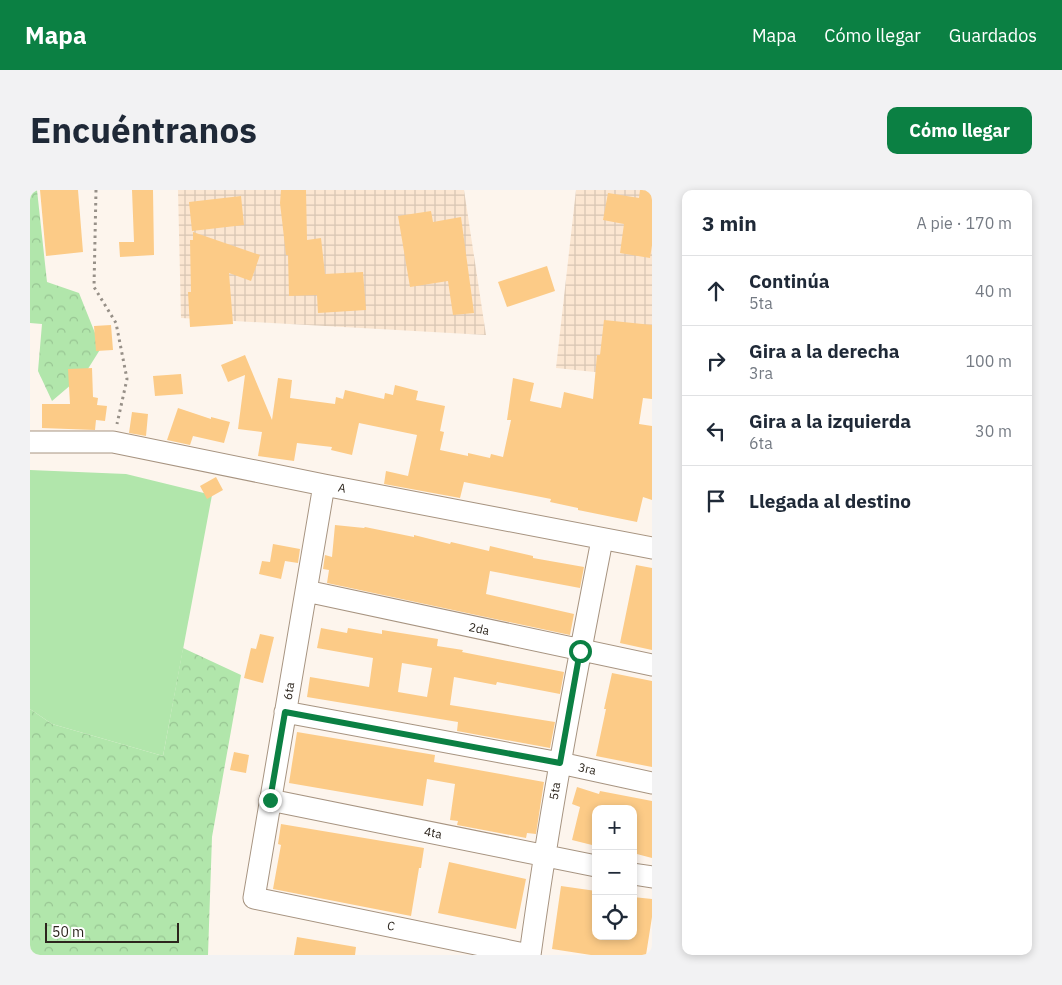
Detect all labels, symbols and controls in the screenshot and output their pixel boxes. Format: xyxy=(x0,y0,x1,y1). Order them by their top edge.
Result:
text: Mapa xyxy=(25,19,87,51)
text: Mapa xyxy=(752,24,796,47)
text: Cómo llegar xyxy=(824,24,921,47)
text: Guardados xyxy=(949,24,1037,47)
text: Encuéntranos xyxy=(30,107,257,153)
button: Cómo llegar xyxy=(887,107,1032,154)
text: 3 min xyxy=(702,209,757,237)
text: A pie · 170 m xyxy=(917,213,1012,233)
text: Continúa xyxy=(749,269,830,293)
icon: ahead xyxy=(702,277,730,305)
text: 40 m xyxy=(975,281,1012,301)
text: 5ta xyxy=(749,293,773,313)
text: Gira a la derecha xyxy=(749,339,900,363)
icon: right xyxy=(702,347,730,375)
text: 100 m xyxy=(965,351,1012,371)
text: 3ra xyxy=(749,363,773,383)
text: Gira a la izquierda xyxy=(749,409,911,433)
icon: left xyxy=(702,417,730,445)
text: 30 m xyxy=(975,421,1012,441)
text: 6ta xyxy=(749,433,773,453)
street label: A xyxy=(337,479,348,496)
icon: arrive xyxy=(702,487,730,515)
text: Llegada al destino xyxy=(749,489,911,513)
street label: 2da xyxy=(467,619,491,638)
route start xyxy=(569,640,592,663)
street label: 6ta xyxy=(280,680,298,701)
street label: 3ra xyxy=(577,759,598,778)
street label: 5ta xyxy=(546,780,564,801)
route end xyxy=(259,789,282,812)
map controls xyxy=(592,805,637,940)
button: + xyxy=(592,805,637,850)
street label: 4ta xyxy=(423,823,444,842)
button: − xyxy=(592,850,637,895)
button: locate xyxy=(592,895,637,940)
street label: C xyxy=(386,917,397,934)
scale bar xyxy=(45,920,179,943)
text: 50 m xyxy=(52,923,84,941)

